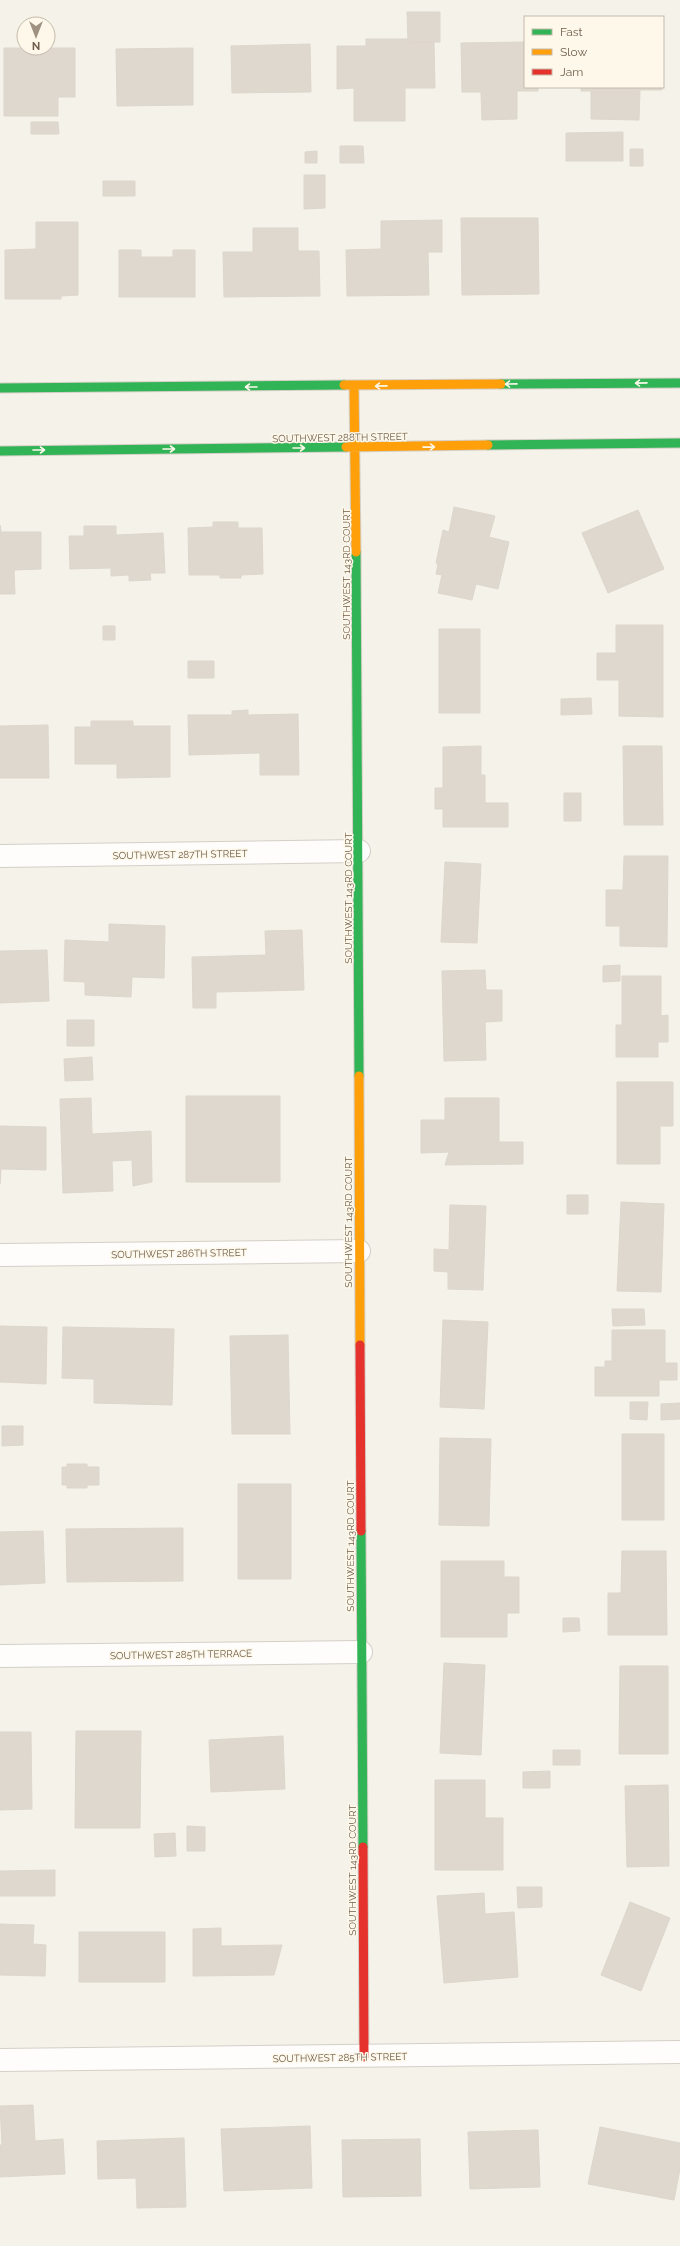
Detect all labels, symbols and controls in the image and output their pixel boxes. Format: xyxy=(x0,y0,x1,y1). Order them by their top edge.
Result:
north arrow xyxy=(16,16,56,56)
legend xyxy=(524,16,664,88)
text: Fast xyxy=(560,25,583,39)
text: N xyxy=(32,39,40,52)
text: Slow xyxy=(560,45,587,59)
text: Jam xyxy=(560,65,583,79)
one-way arrow xyxy=(635,379,648,387)
one-way arrow xyxy=(505,381,518,388)
one-way arrow xyxy=(375,382,388,390)
one-way arrow xyxy=(245,383,258,391)
street label: SOUTHWEST 288TH STREET xyxy=(272,431,408,444)
one-way arrow xyxy=(422,443,435,451)
one-way arrow xyxy=(292,444,305,452)
one-way arrow xyxy=(162,445,175,453)
one-way arrow xyxy=(32,447,45,454)
street label: SOUTHWEST 143RD COURT xyxy=(341,508,352,640)
street label: SOUTHWEST 143RD COURT xyxy=(343,832,354,964)
street label: SOUTHWEST 287TH STREET xyxy=(112,848,248,861)
street label: SOUTHWEST 143RD COURT xyxy=(343,1156,354,1288)
street label: SOUTHWEST 286TH STREET xyxy=(111,1247,247,1260)
street label: SOUTHWEST 143RD COURT xyxy=(345,1480,356,1612)
street label: SOUTHWEST 285TH TERRACE xyxy=(110,1648,252,1661)
street label: SOUTHWEST 143RD COURT xyxy=(347,1804,358,1936)
street label: SOUTHWEST 285TH STREET xyxy=(273,2051,408,2064)

